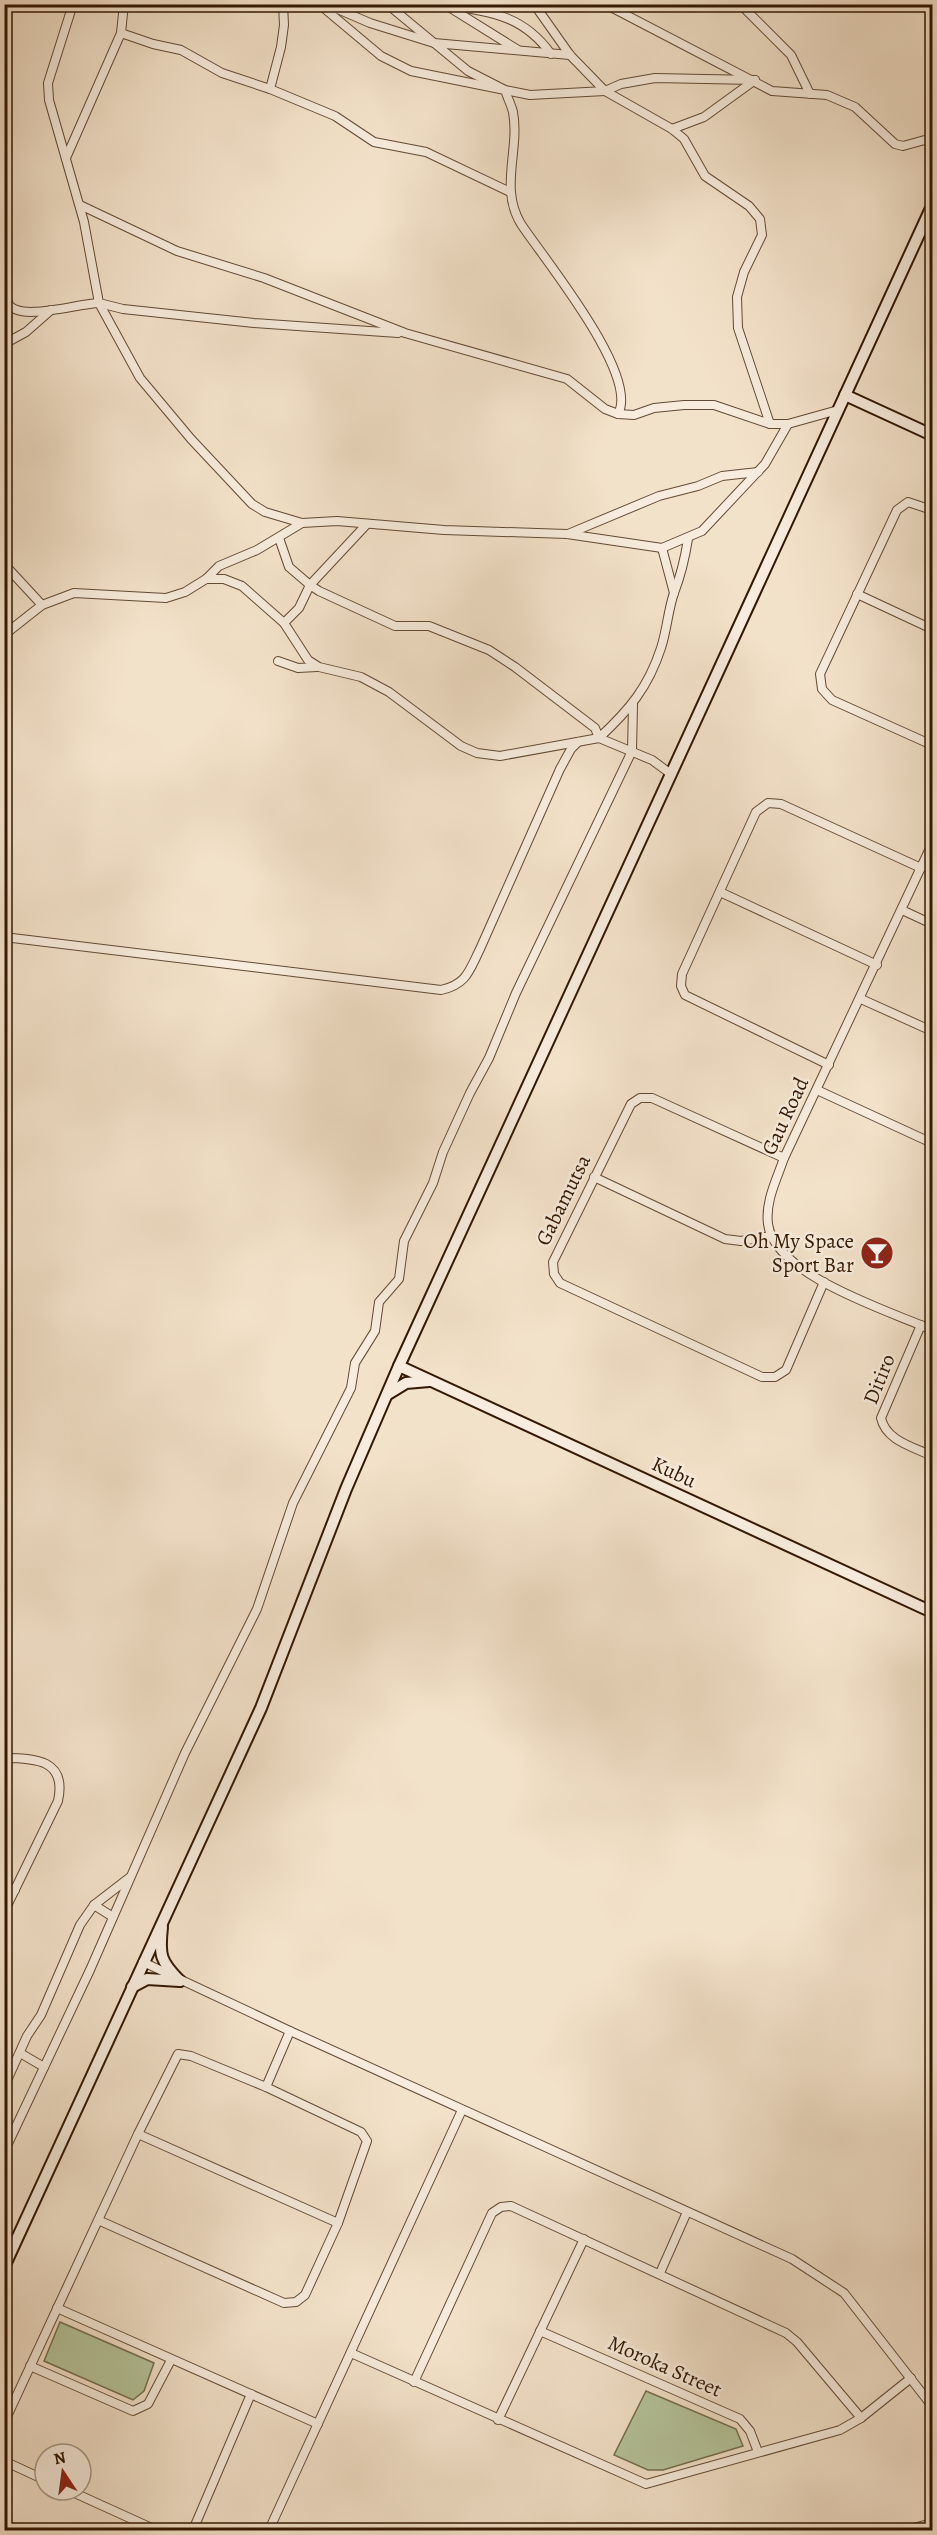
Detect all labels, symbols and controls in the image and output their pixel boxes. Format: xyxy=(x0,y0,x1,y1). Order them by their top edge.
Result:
street label: Gau Road xyxy=(755,1072,815,1159)
street label: Gabamutsa xyxy=(529,1150,597,1250)
place label: Oh My Space Sport Bar xyxy=(743,1227,854,1279)
bar icon: Oh My Space Sport Bar xyxy=(859,1235,895,1271)
street label: Ditiro xyxy=(856,1350,902,1408)
street label: Kubu xyxy=(647,1450,701,1495)
street label: Moroka Street xyxy=(604,2328,726,2404)
north arrow xyxy=(33,2442,93,2502)
text: N xyxy=(52,2446,68,2470)

